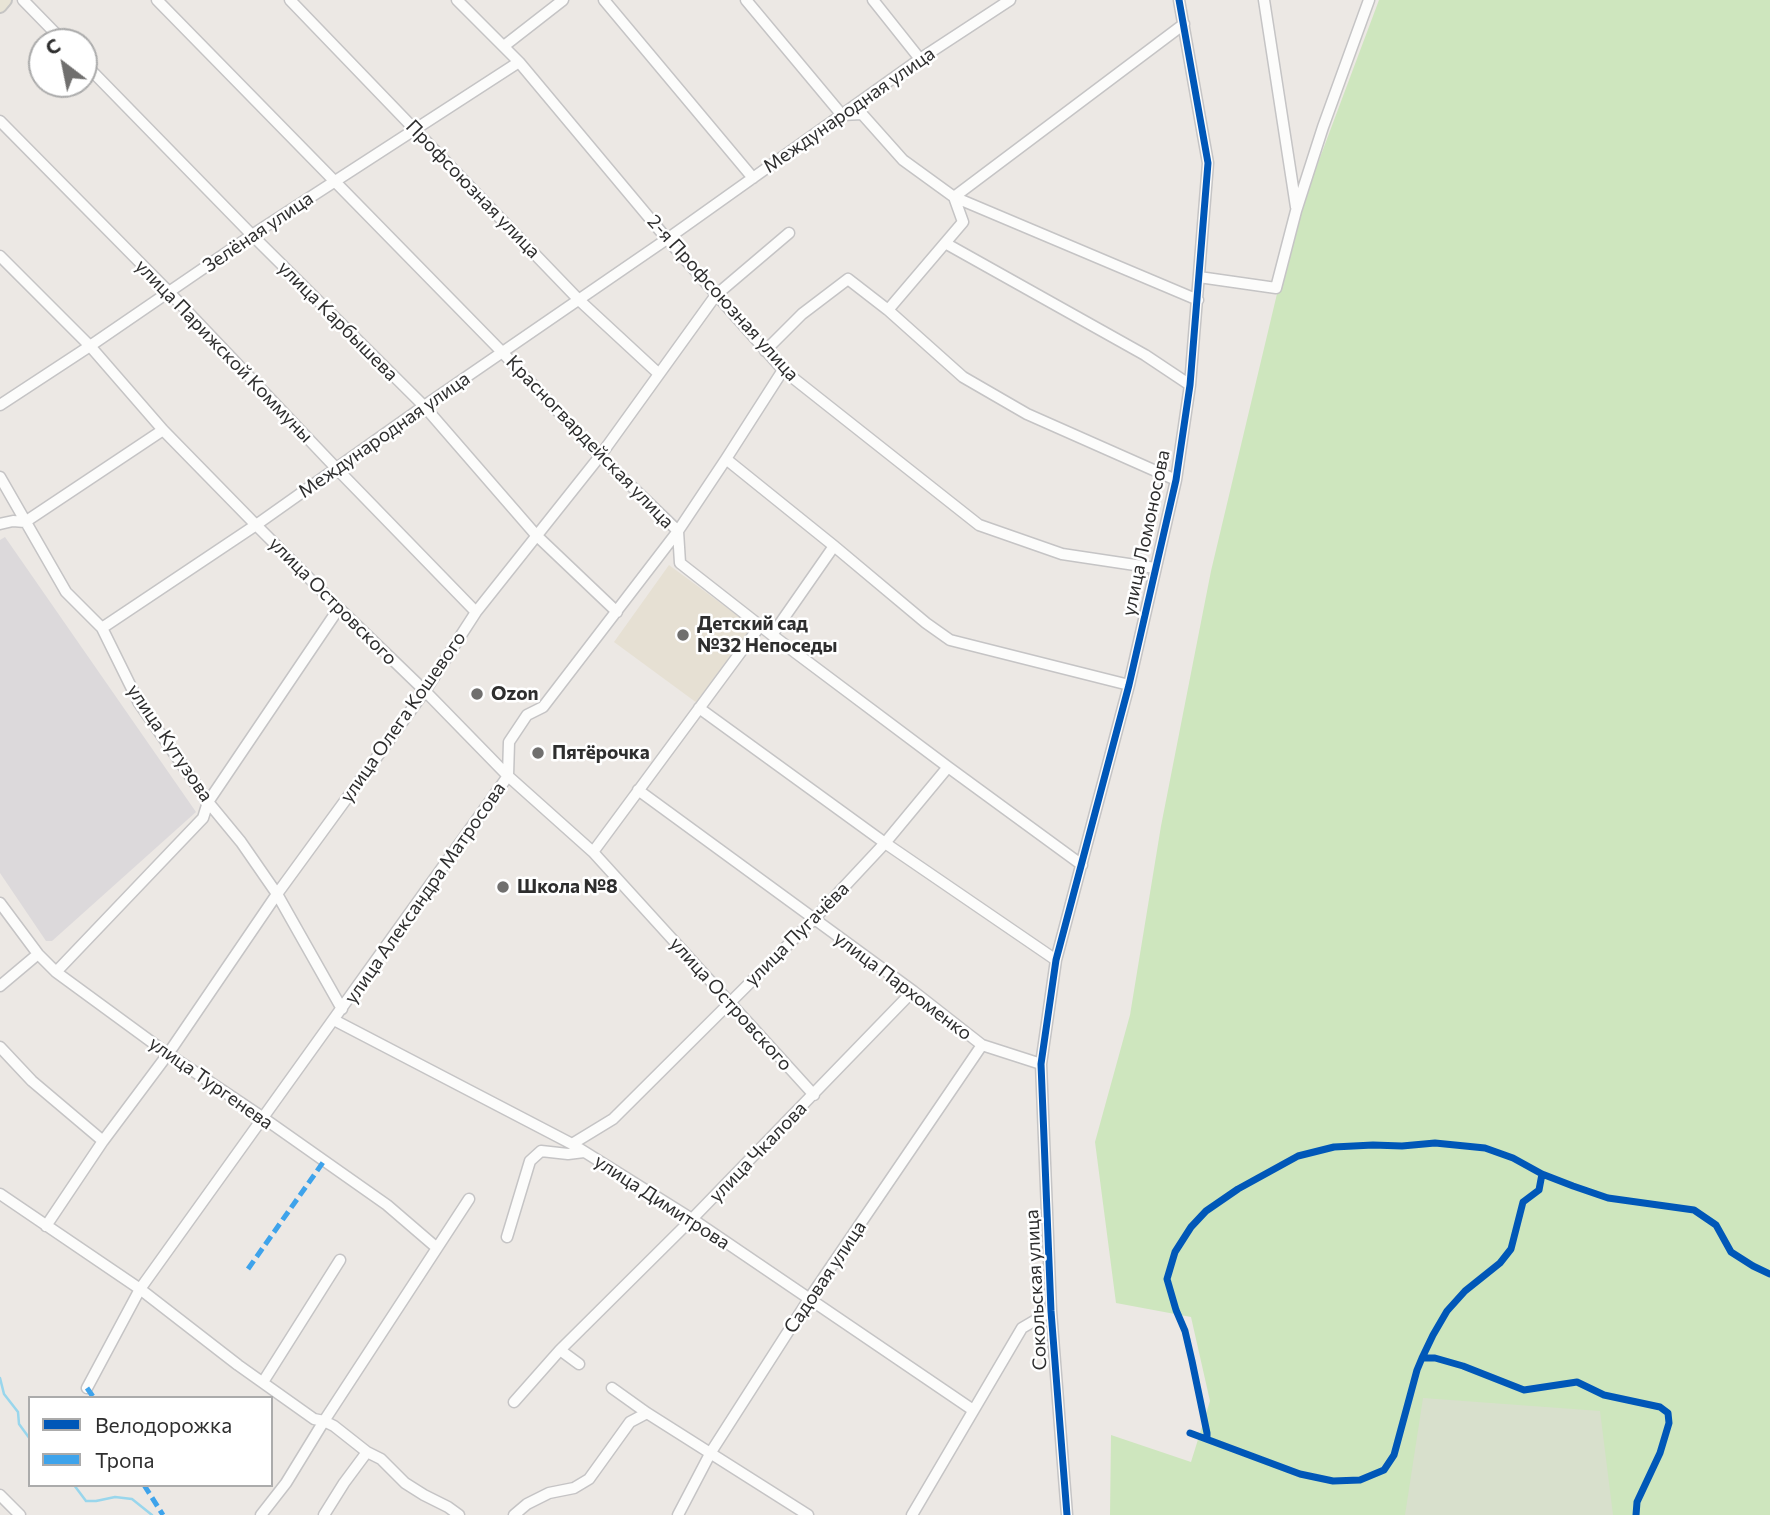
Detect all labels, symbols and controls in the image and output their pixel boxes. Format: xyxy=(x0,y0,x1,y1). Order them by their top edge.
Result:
north arrow xyxy=(28,28,98,98)
text: С xyxy=(41,33,64,60)
street label: Международная улица xyxy=(759,42,939,178)
street label: Профсоюзная улица xyxy=(401,115,545,263)
street label: Зелёная улица xyxy=(198,187,318,277)
street label: 2-я Профсоюзная улица xyxy=(642,210,804,386)
street label: улица Парижской Коммуны xyxy=(130,255,318,447)
street label: улица Карбышева xyxy=(273,256,403,386)
street label: Красногвардейская улица xyxy=(501,351,679,533)
street label: Международная улица xyxy=(294,367,474,503)
street label: улица Ломоносова xyxy=(1117,448,1175,618)
street label: улица Островского xyxy=(264,532,402,670)
place label: Детский сад №32 Непоседы xyxy=(697,613,837,657)
street label: улица Олега Кошевого xyxy=(335,627,471,807)
marker: Детский сад №32 Непоседы xyxy=(675,627,691,643)
street label: улица Кутузова xyxy=(122,680,218,806)
place label: Ozon xyxy=(491,683,539,705)
marker: Ozon xyxy=(469,686,485,702)
place label: Пятёрочка xyxy=(552,742,650,764)
marker: Пятёрочка xyxy=(530,745,546,761)
street label: улица Александра Матросова xyxy=(340,778,510,1008)
place label: Школа №8 xyxy=(517,876,618,898)
street label: улица Пугачёва xyxy=(740,877,854,991)
marker: Школа №8 xyxy=(495,879,511,895)
street label: улица Пархоменко xyxy=(830,927,976,1045)
street label: улица Островского xyxy=(665,932,797,1076)
street label: улица Тургенева xyxy=(144,1032,278,1134)
street label: улица Чкалова xyxy=(704,1097,812,1207)
street label: улица Димитрова xyxy=(590,1150,734,1254)
street label: Сокольская улица xyxy=(1020,1209,1052,1371)
street label: Садовая улица xyxy=(779,1216,871,1338)
legend xyxy=(28,1396,273,1487)
text: Велодорожка xyxy=(95,1412,232,1437)
text: Тропа xyxy=(95,1447,154,1472)

